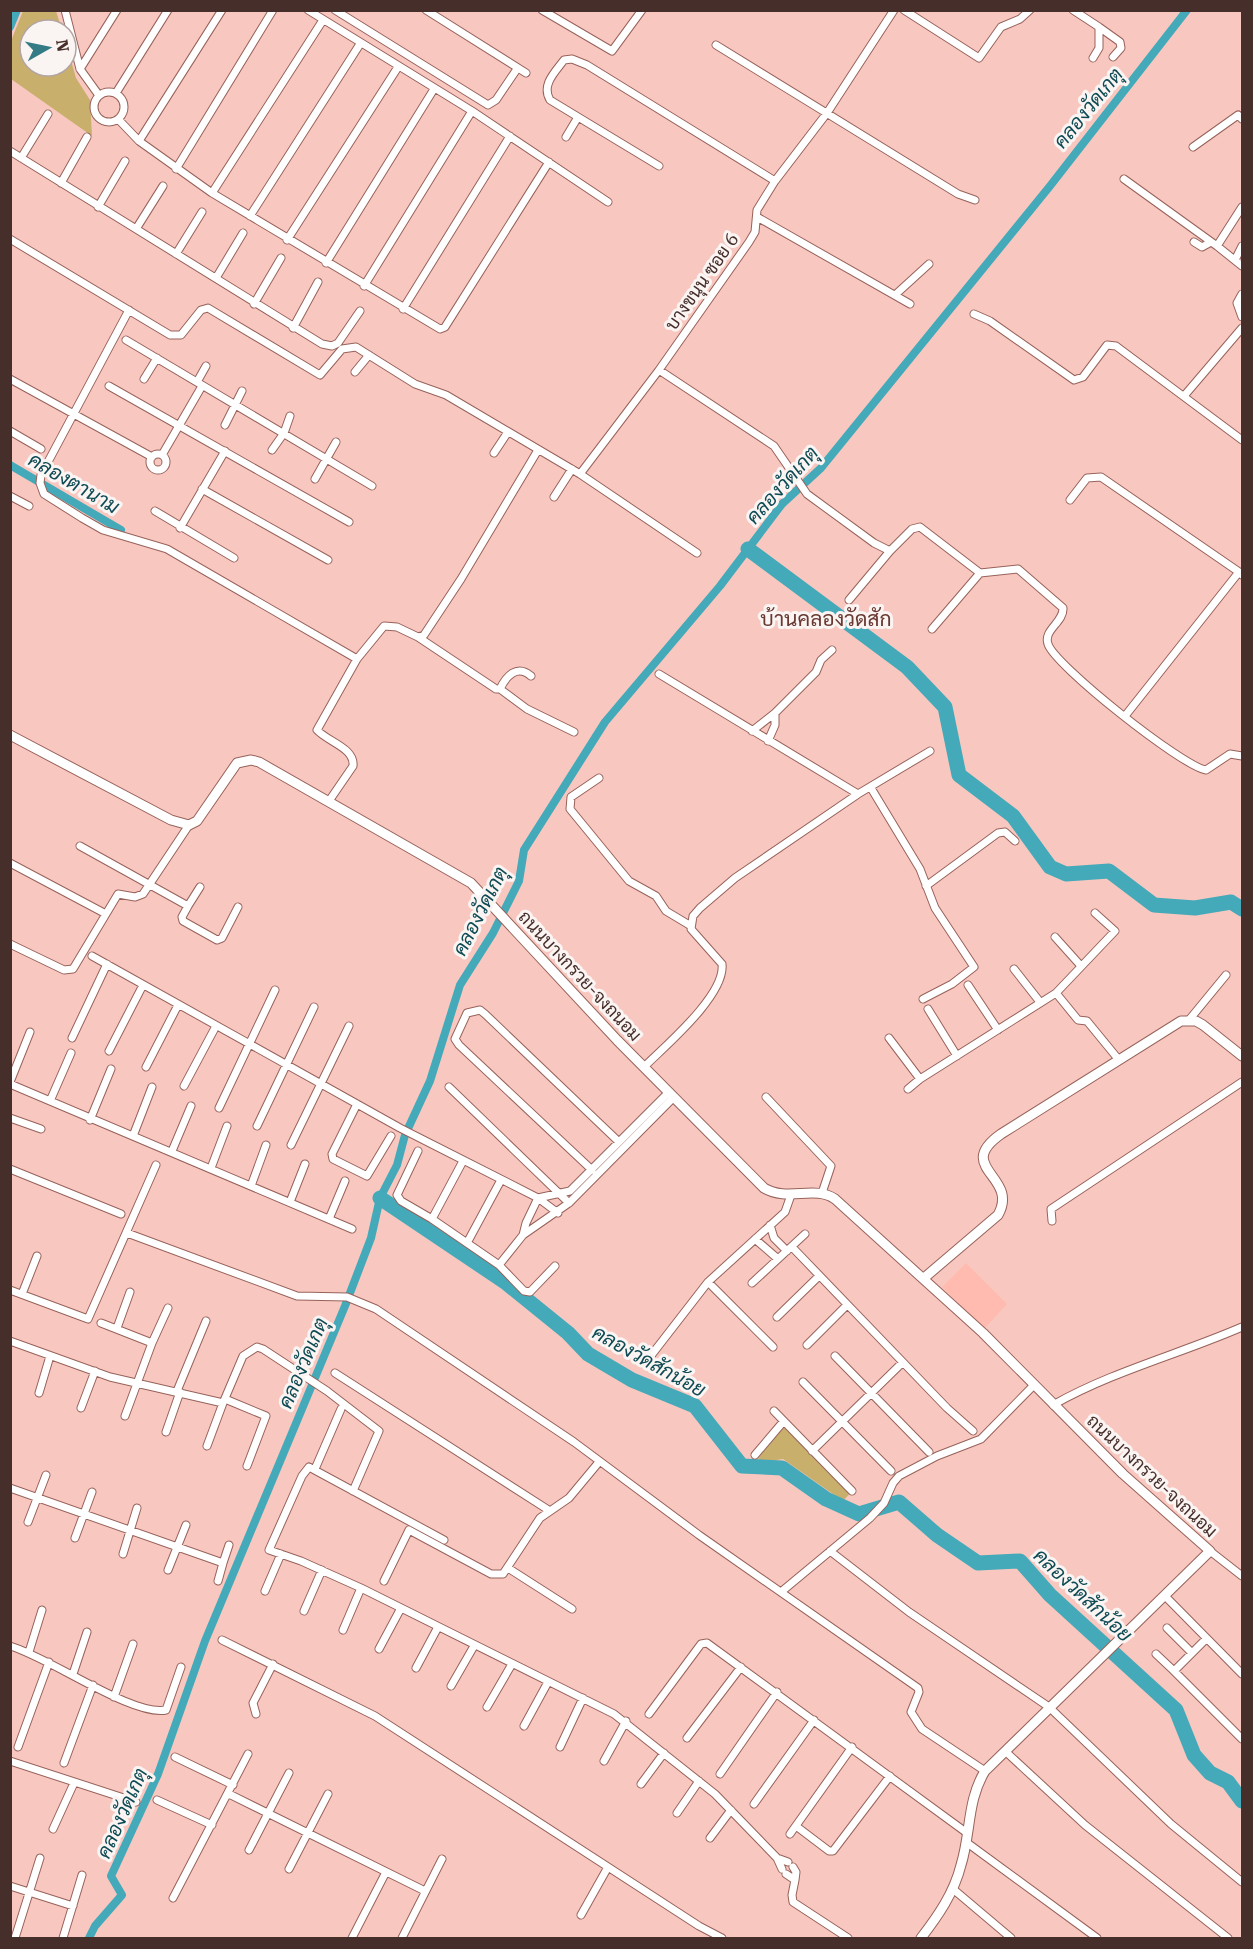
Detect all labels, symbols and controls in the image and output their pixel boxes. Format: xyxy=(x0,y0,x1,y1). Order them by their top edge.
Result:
north arrow xyxy=(18,18,78,78)
text: N xyxy=(52,38,73,53)
water label: คลองวัดเกตุ xyxy=(1048,63,1129,154)
street label: บางขนุน ซอย 6 xyxy=(661,229,744,335)
water label: คลองวัดเกตุ xyxy=(741,441,825,530)
water label: คลองตานาม xyxy=(24,447,124,519)
district label: บ้านคลองวัดสัก xyxy=(760,607,892,631)
water label: คลองวัดเกตุ xyxy=(447,863,514,960)
street label: ถนนบางกรวย-จงถนอม xyxy=(515,906,646,1045)
water label: คลองวัดเกตุ xyxy=(273,1314,335,1413)
water label: คลองวัดสักน้อย xyxy=(588,1319,711,1402)
street label: ถนนบางกรวย-จงถนอม xyxy=(1083,1410,1222,1541)
water label: คลองวัดสักน้อย xyxy=(1029,1543,1138,1647)
water label: คลองวัดเกตุ xyxy=(91,1764,154,1863)

